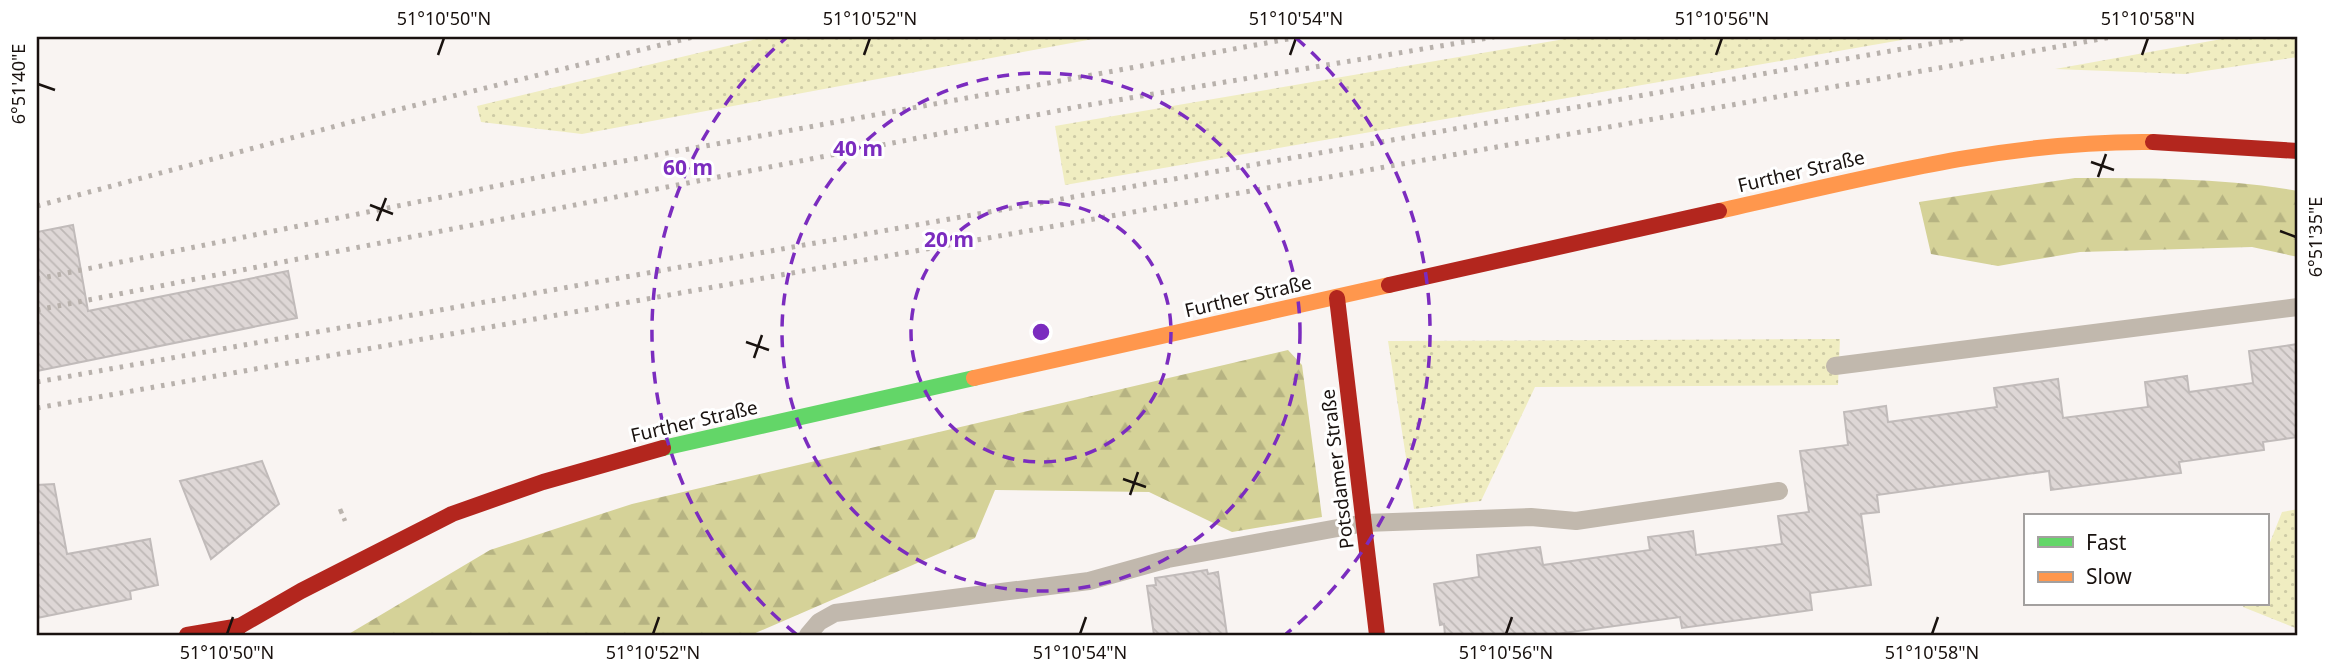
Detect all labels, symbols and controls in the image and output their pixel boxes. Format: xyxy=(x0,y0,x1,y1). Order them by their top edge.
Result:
text: 51°10'50"N xyxy=(397,6,491,30)
text: 51°10'52"N xyxy=(823,6,917,30)
text: 51°10'54"N xyxy=(1249,6,1343,30)
text: 51°10'56"N xyxy=(1675,6,1769,30)
text: 51°10'58"N xyxy=(2101,6,2195,30)
text: 6°51'40"E xyxy=(6,44,30,124)
text: 40 m xyxy=(833,134,883,162)
street label: Further Straße xyxy=(1735,144,1867,198)
text: 60 m xyxy=(663,153,713,181)
text: 6°51'35"E xyxy=(2303,197,2327,277)
text: 20 m xyxy=(924,225,974,253)
street label: Further Straße xyxy=(1182,269,1314,323)
centre of rings xyxy=(1029,320,1053,344)
street label: Potsdamer Straße xyxy=(1314,388,1360,550)
street label: Further Straße xyxy=(628,394,760,448)
legend xyxy=(2024,514,2268,606)
text: Fast xyxy=(2086,528,2127,556)
text: Slow xyxy=(2086,562,2132,590)
text: 51°10'50"N xyxy=(180,640,274,664)
text: 51°10'52"N xyxy=(606,640,700,664)
text: 51°10'54"N xyxy=(1033,640,1127,664)
text: 51°10'56"N xyxy=(1459,640,1553,664)
text: 51°10'58"N xyxy=(1885,640,1979,664)

